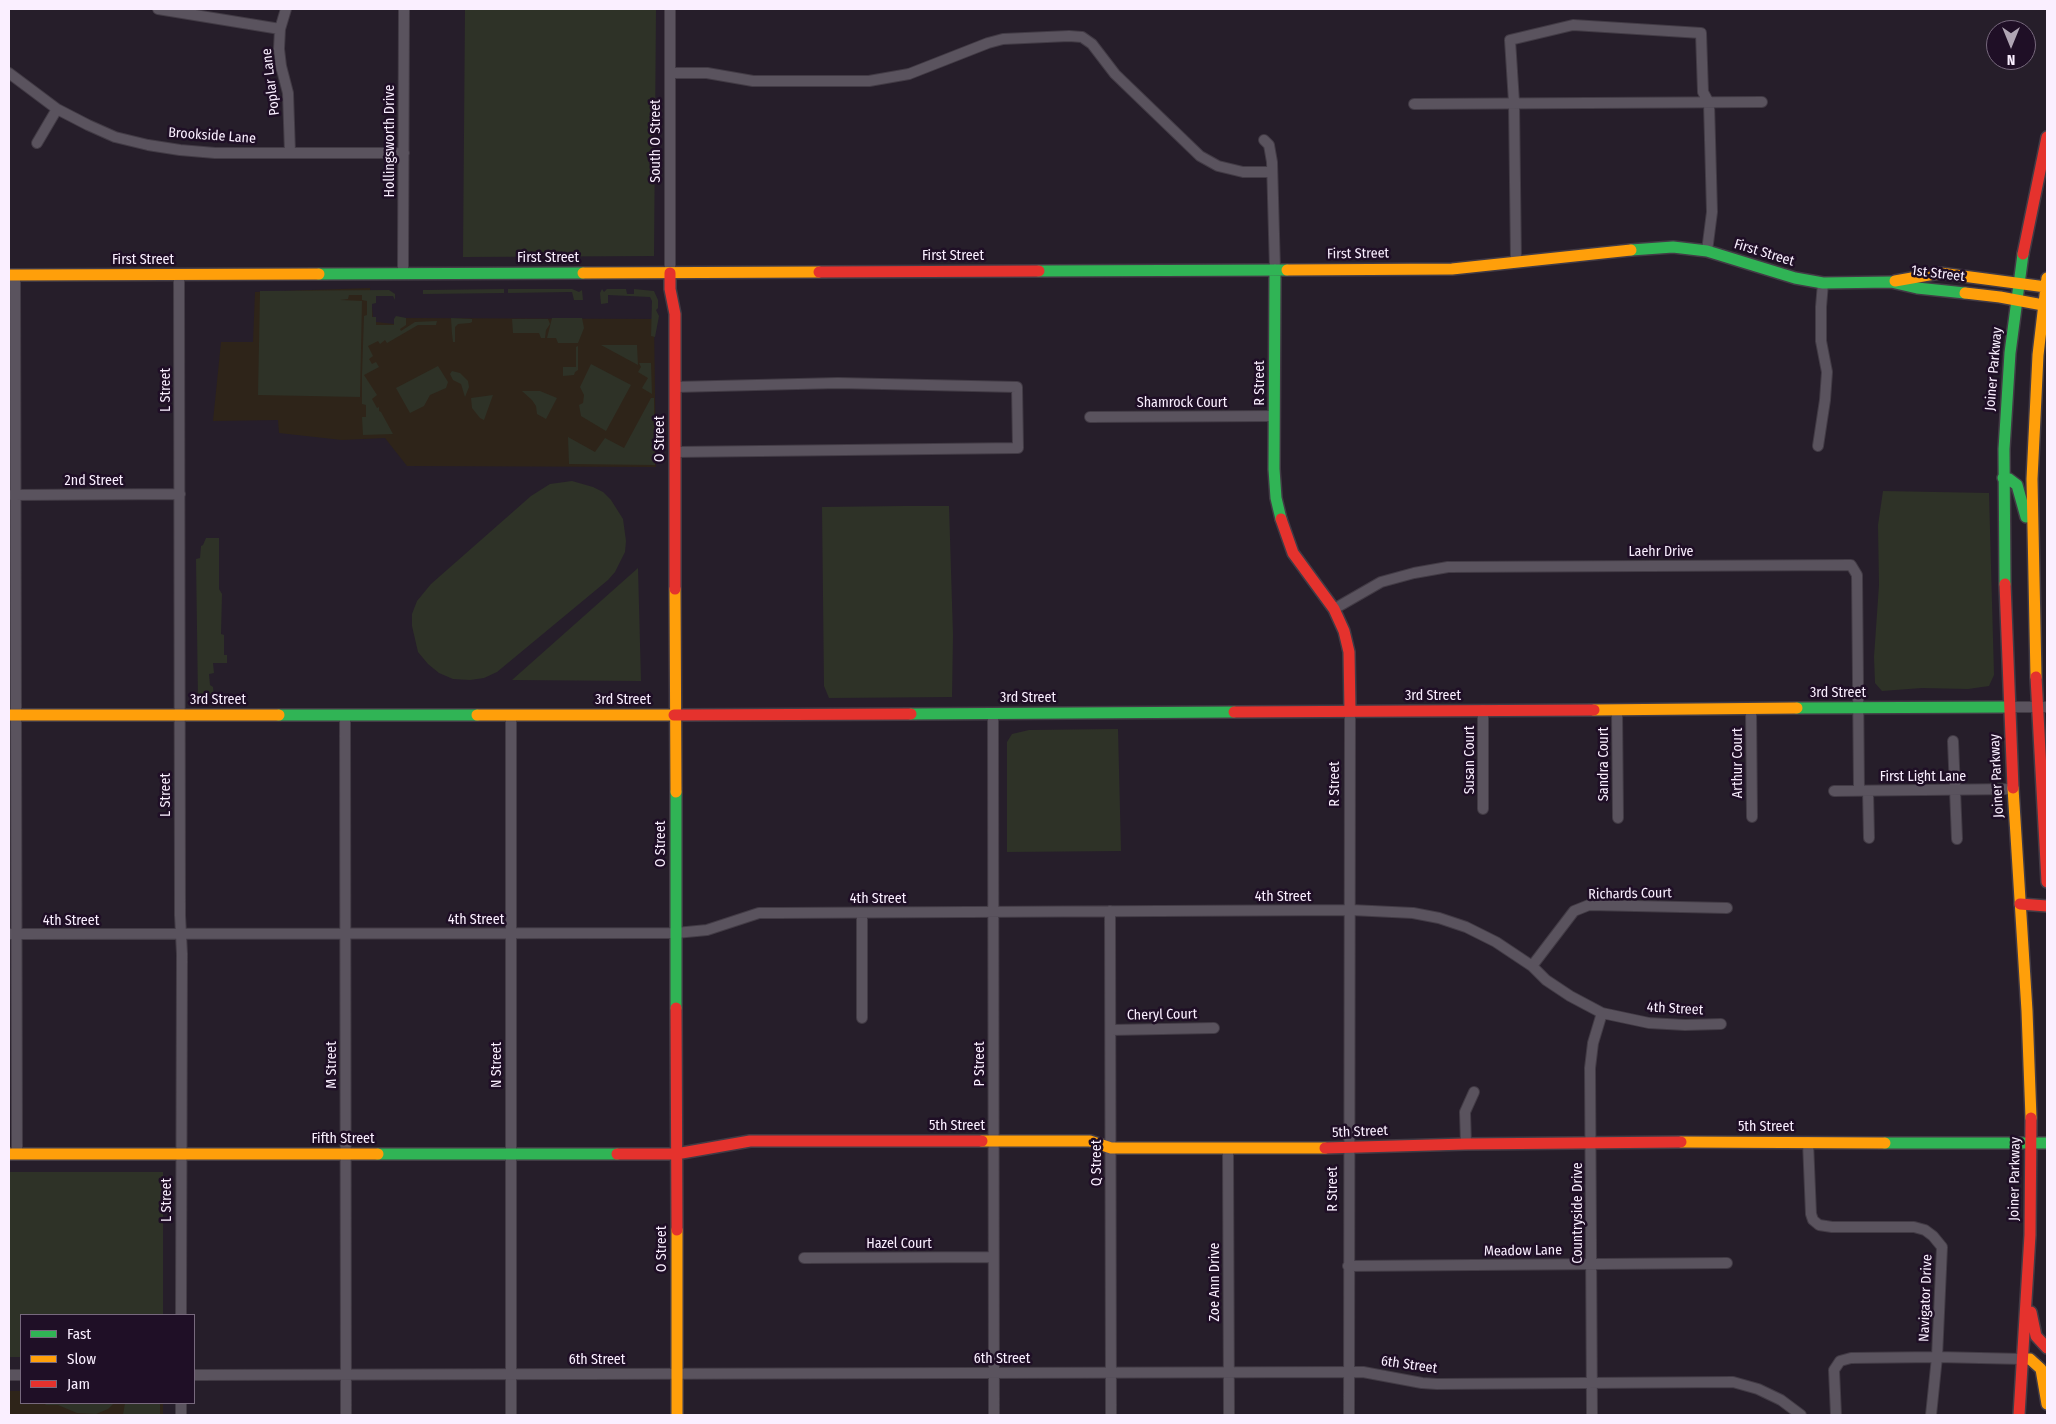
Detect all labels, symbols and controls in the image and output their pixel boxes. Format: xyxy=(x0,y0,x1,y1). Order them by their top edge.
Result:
north arrow xyxy=(1986,20,2036,70)
street label: Poplar Lane xyxy=(259,47,283,117)
text: N xyxy=(2007,51,2015,68)
street label: Hollingsworth Drive xyxy=(382,85,398,197)
street label: South O Street xyxy=(648,99,664,183)
street label: Brookside Lane xyxy=(168,125,256,147)
street label: First Street xyxy=(1732,236,1796,270)
street label: First Street xyxy=(1327,245,1389,263)
street label: First Street xyxy=(922,248,984,264)
street label: First Street xyxy=(517,250,579,266)
street label: First Street xyxy=(112,252,174,268)
street label: 1st Street xyxy=(1910,262,1966,286)
street label: Joiner Parkway xyxy=(1982,326,2006,412)
street label: R Street xyxy=(1252,360,1268,406)
street label: L Street xyxy=(158,368,174,412)
street label: Shamrock Court xyxy=(1137,395,1227,411)
street label: O Street xyxy=(652,416,668,462)
street label: 2nd Street xyxy=(65,473,123,489)
street label: Laehr Drive xyxy=(1628,544,1694,560)
street label: 3rd Street xyxy=(1810,685,1866,701)
street label: 3rd Street xyxy=(1405,688,1461,704)
street label: 3rd Street xyxy=(1000,690,1056,706)
street label: 3rd Street xyxy=(190,692,246,708)
street label: 3rd Street xyxy=(595,692,651,708)
street label: Susan Court xyxy=(1462,726,1478,794)
street label: Sandra Court xyxy=(1596,727,1612,801)
street label: Arthur Court xyxy=(1730,728,1746,798)
street label: Joiner Parkway xyxy=(1986,734,2008,818)
street label: R Street xyxy=(1327,761,1343,807)
street label: First Light Lane xyxy=(1880,769,1966,785)
street label: L Street xyxy=(158,773,174,817)
street label: O Street xyxy=(653,821,669,867)
street label: Richards Court xyxy=(1588,885,1672,903)
street label: 4th Street xyxy=(1255,889,1311,905)
street label: 4th Street xyxy=(850,891,906,907)
street label: 4th Street xyxy=(448,912,504,928)
street label: 4th Street xyxy=(43,913,99,929)
street label: 4th Street xyxy=(1646,999,1704,1019)
street label: Cheryl Court xyxy=(1127,1006,1197,1024)
street label: M Street xyxy=(324,1041,340,1089)
street label: P Street xyxy=(972,1041,988,1087)
street label: N Street xyxy=(489,1042,505,1088)
street label: 5th Street xyxy=(929,1118,985,1134)
street label: 5th Street xyxy=(1738,1119,1794,1135)
street label: 5th Street xyxy=(1332,1123,1388,1141)
street label: Fifth Street xyxy=(311,1131,375,1147)
street label: Joiner Parkway xyxy=(2006,1137,2024,1221)
street label: Q Street xyxy=(1089,1140,1105,1186)
street label: Countryside Drive xyxy=(1570,1162,1586,1264)
street label: R Street xyxy=(1325,1166,1341,1212)
street label: L Street xyxy=(159,1178,175,1222)
street label: O Street xyxy=(654,1226,670,1272)
street label: Hazel Court xyxy=(866,1236,932,1252)
street label: Meadow Lane xyxy=(1484,1242,1562,1260)
street label: Zoe Ann Drive xyxy=(1207,1243,1223,1321)
street label: Navigator Drive xyxy=(1916,1254,1936,1342)
legend xyxy=(20,1314,195,1404)
text: Fast xyxy=(67,1325,91,1343)
text: Slow xyxy=(67,1350,96,1368)
street label: 6th Street xyxy=(974,1351,1030,1367)
street label: 6th Street xyxy=(569,1352,625,1368)
street label: 6th Street xyxy=(1380,1353,1438,1377)
text: Jam xyxy=(67,1375,90,1393)

